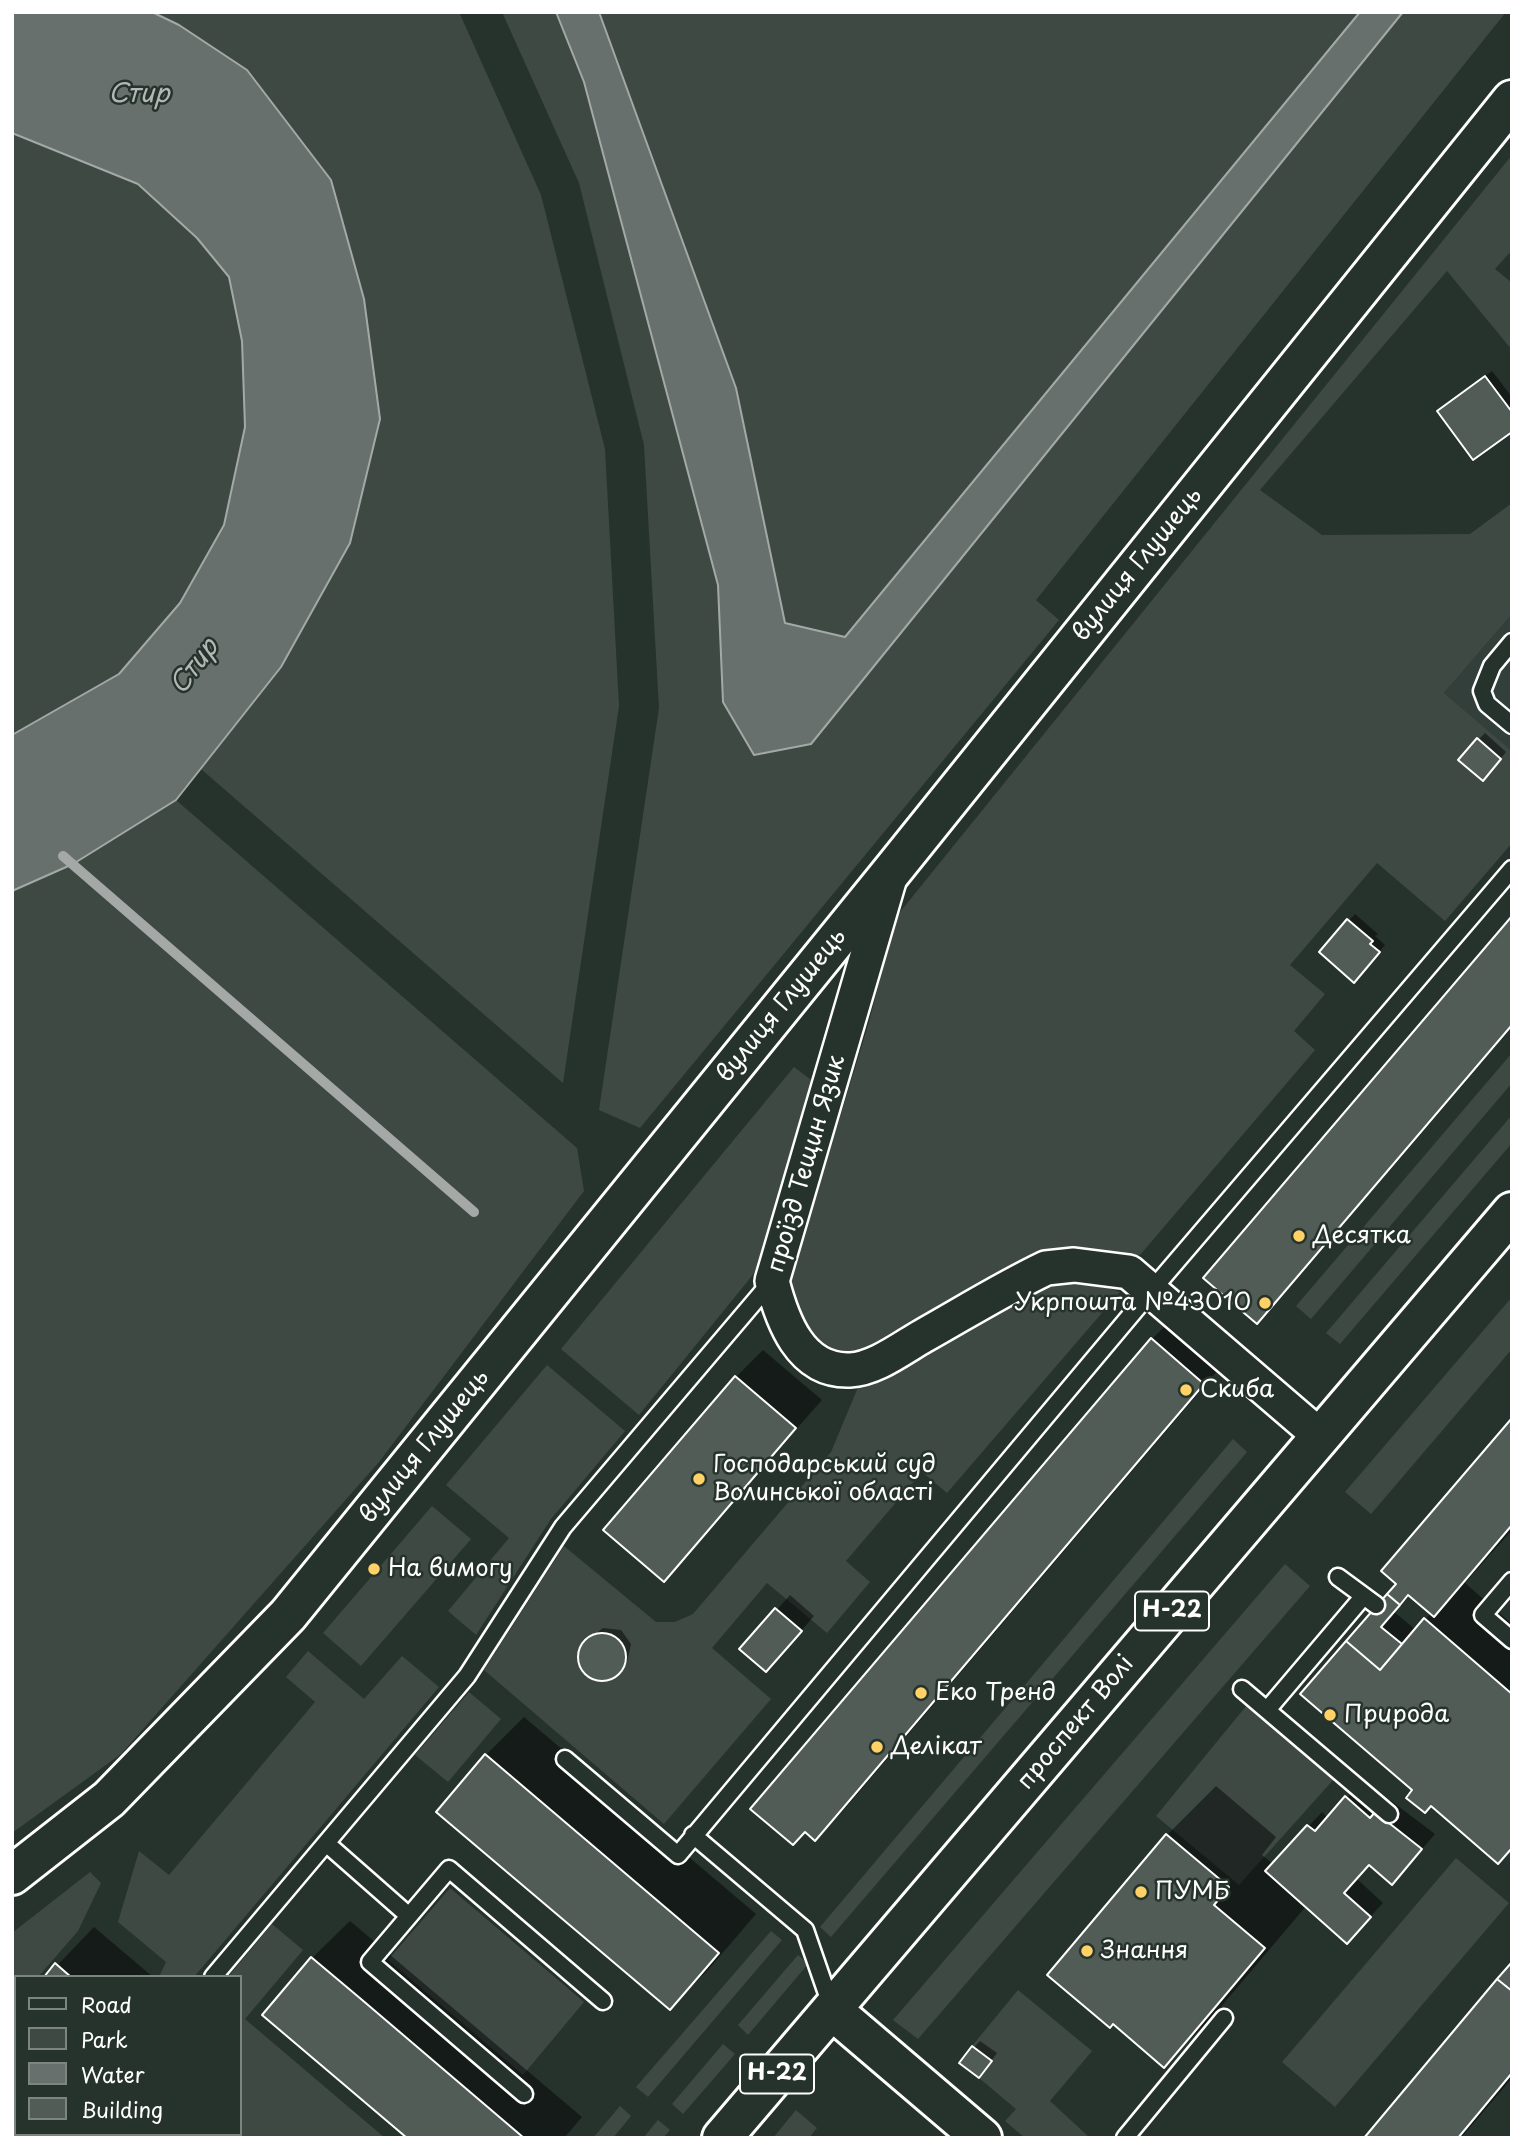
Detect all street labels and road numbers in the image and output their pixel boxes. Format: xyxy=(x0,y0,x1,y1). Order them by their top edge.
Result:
street label: вулиця Глушець xyxy=(1067,482,1209,648)
street label: вулиця Глушець xyxy=(711,923,853,1089)
street label: проїзд Тещин Язик xyxy=(762,1052,852,1276)
street label: вулиця Глушець xyxy=(354,1364,496,1530)
road number: Н-22 xyxy=(1135,1592,1209,1630)
street label: проспект Волі xyxy=(1012,1650,1140,1796)
road number: Н-22 xyxy=(740,2054,814,2094)

